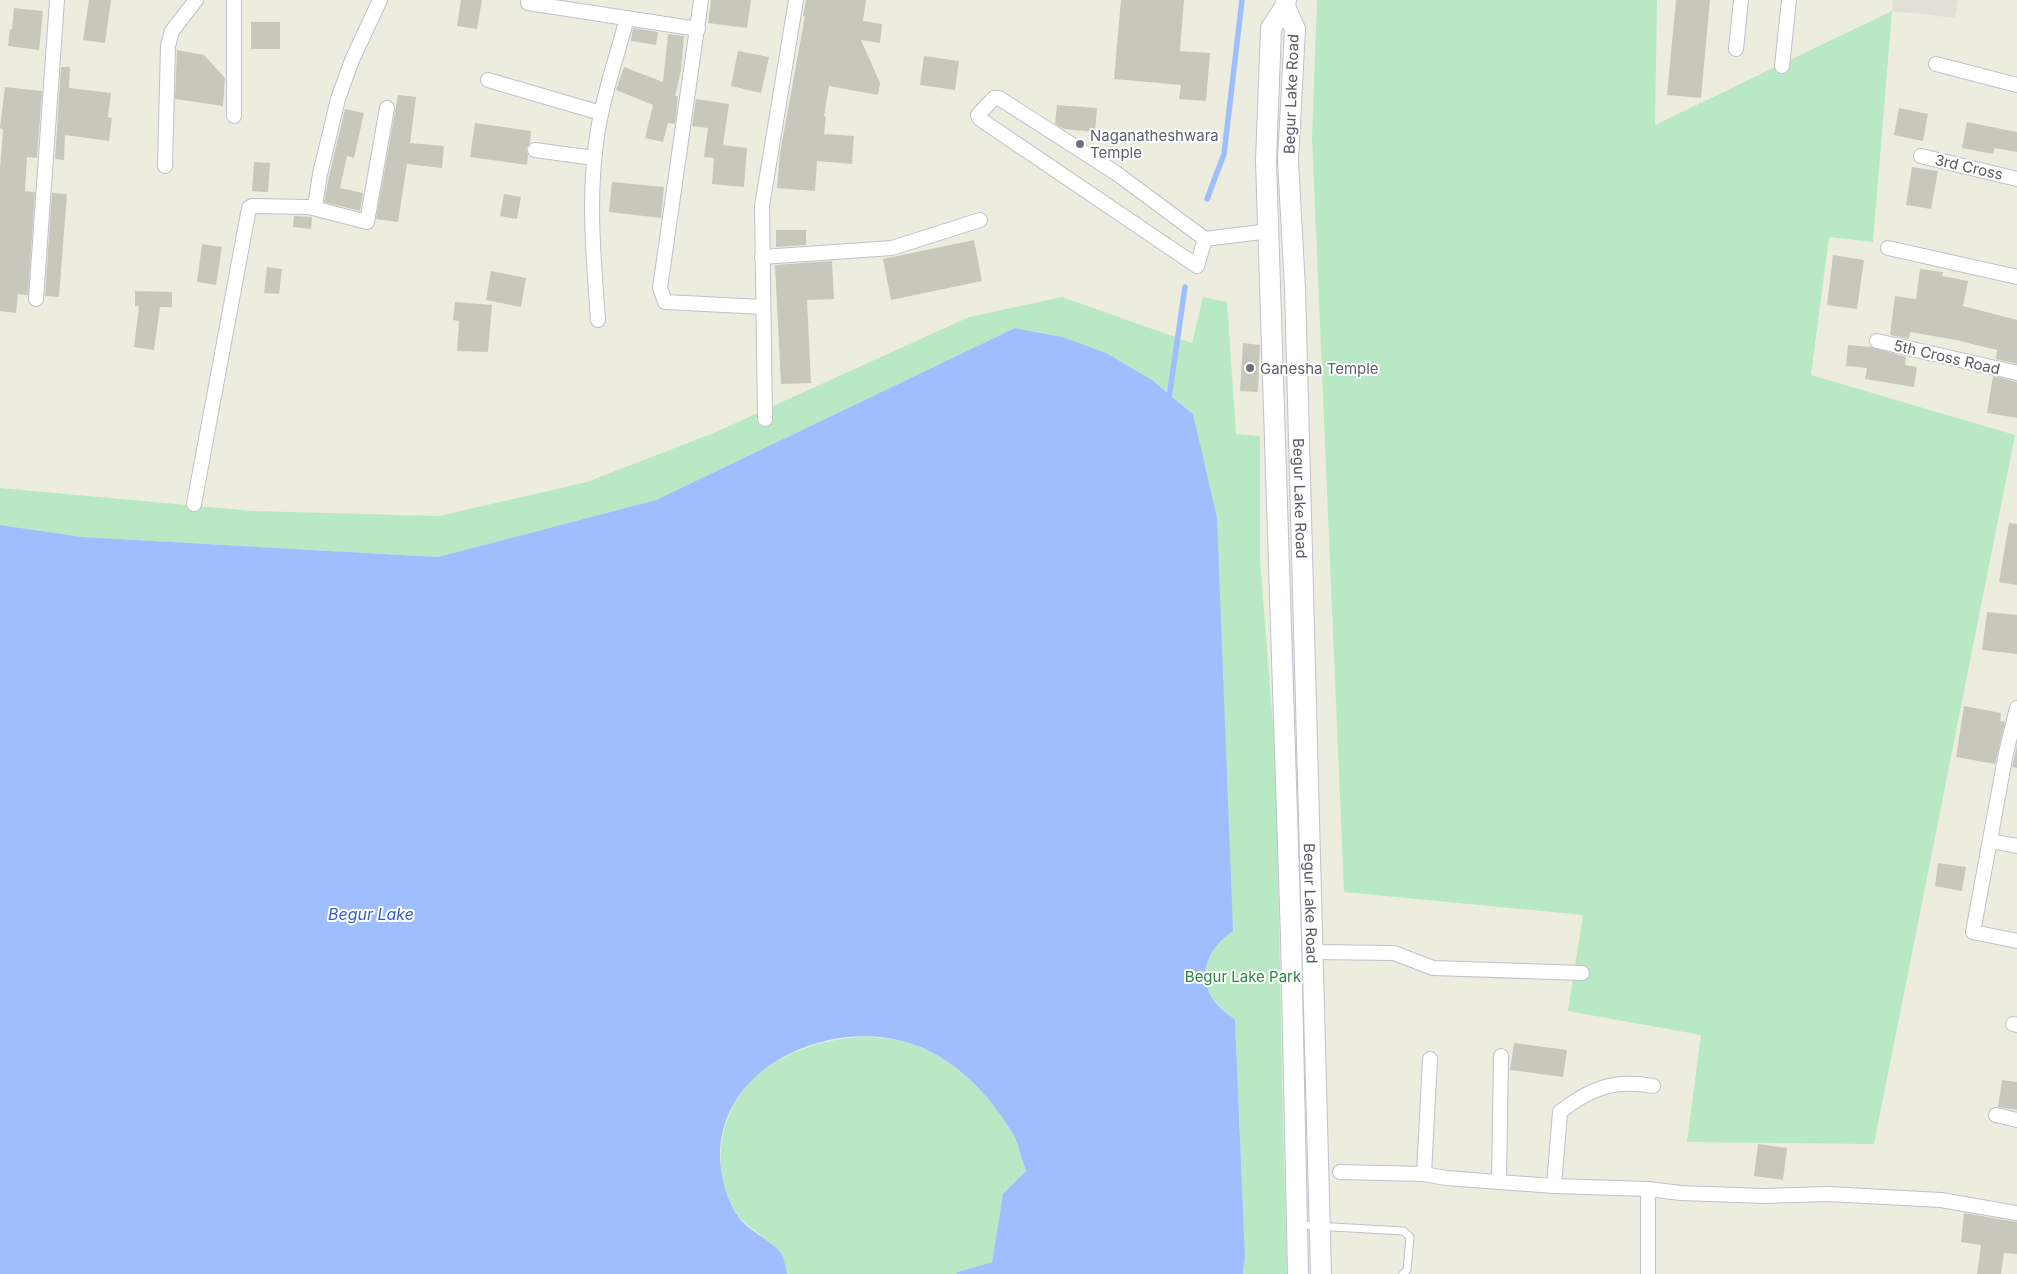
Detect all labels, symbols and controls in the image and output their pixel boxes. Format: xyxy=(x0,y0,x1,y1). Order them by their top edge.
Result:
street label: Begur Lake Road xyxy=(1279,33,1303,155)
place label: Naganatheshwara Temple xyxy=(1090,126,1219,162)
marker: Naganatheshwara Temple xyxy=(1074,138,1086,150)
street label: 3rd Cross xyxy=(1933,150,2005,184)
street label: 5th Cross Road xyxy=(1892,336,2002,378)
place label: Ganesha Temple xyxy=(1260,359,1379,378)
marker: Ganesha Temple xyxy=(1244,362,1256,374)
street label: Begur Lake Road xyxy=(1289,438,1312,559)
street label: Begur Lake Road xyxy=(1300,843,1322,964)
water label: Begur Lake xyxy=(328,904,414,924)
park label: Begur Lake Park xyxy=(1185,967,1302,986)

